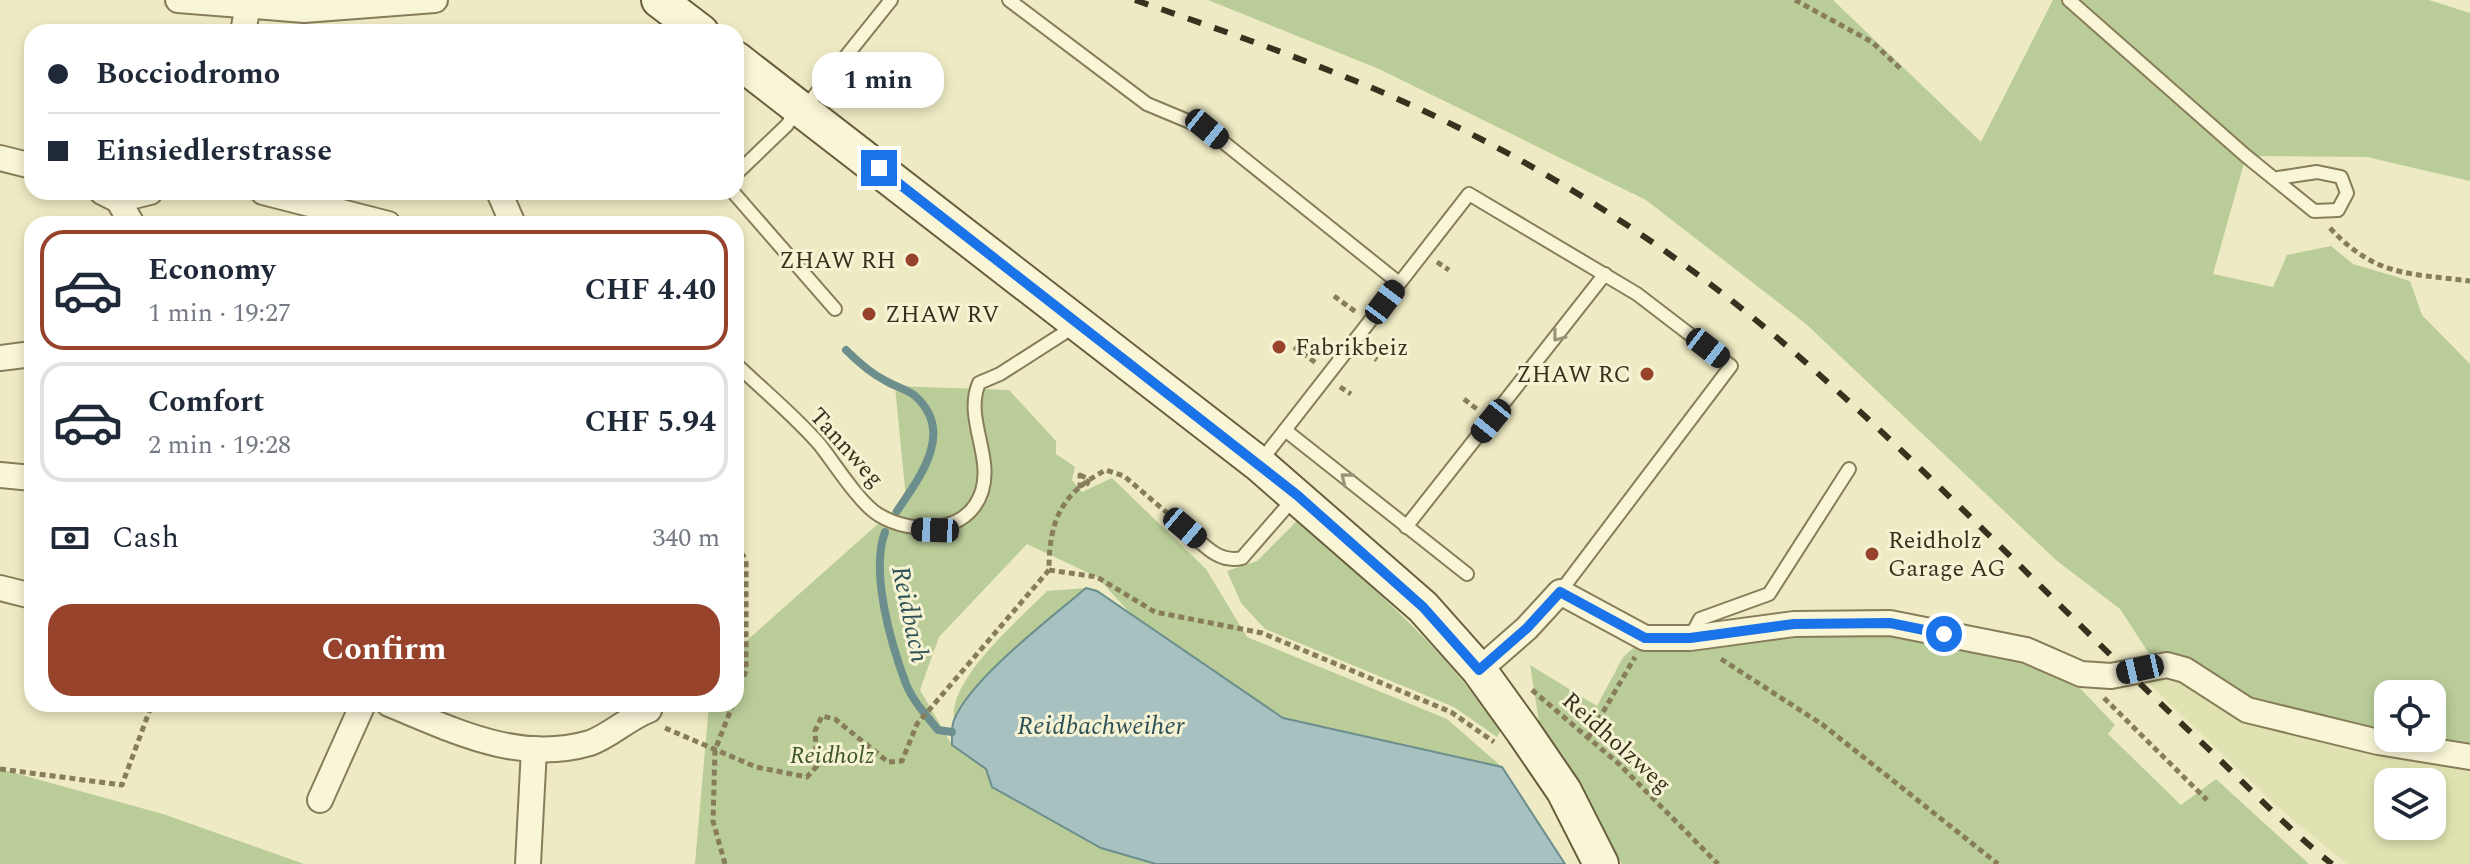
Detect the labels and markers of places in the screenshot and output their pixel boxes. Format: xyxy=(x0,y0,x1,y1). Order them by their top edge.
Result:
place label: ZHAW RH xyxy=(779,243,896,279)
marker: ZHAW RH xyxy=(903,251,921,269)
place label: ZHAW RV xyxy=(885,297,999,333)
marker: ZHAW RV xyxy=(860,305,878,323)
place label: Fabrikbeiz xyxy=(1295,330,1409,366)
marker: Fabrikbeiz xyxy=(1270,338,1288,356)
place label: ZHAW RC xyxy=(1516,357,1631,393)
marker: ZHAW RC xyxy=(1638,365,1656,383)
place label: Reidholz Garage AG xyxy=(1888,523,2006,587)
marker: Reidholz Garage AG xyxy=(1863,545,1881,563)

